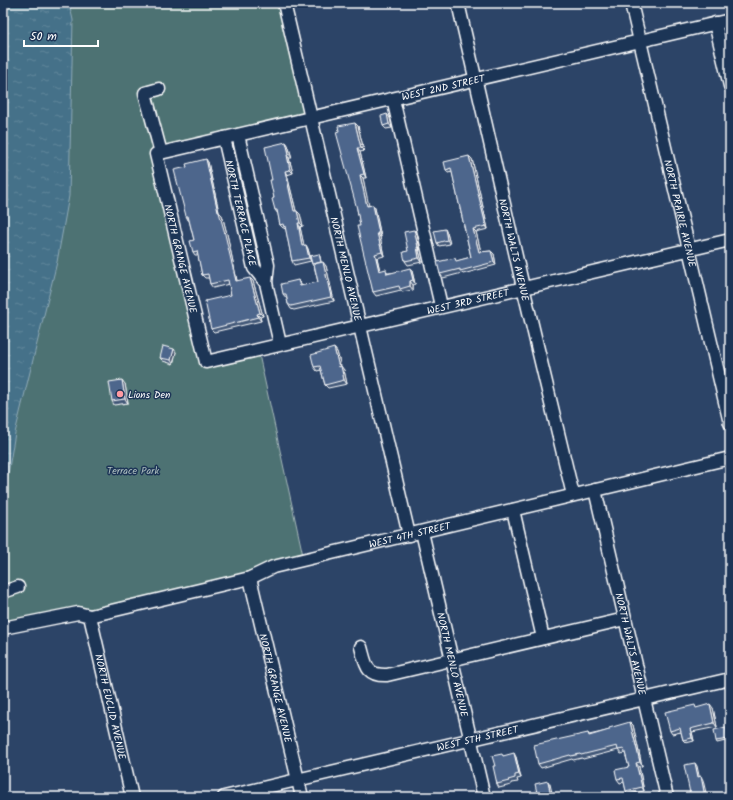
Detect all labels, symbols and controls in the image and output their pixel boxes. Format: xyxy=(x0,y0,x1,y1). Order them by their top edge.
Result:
scale bar xyxy=(24,22,98,48)
text: 50 m xyxy=(30,27,57,46)
street label: WEST 2ND STREET xyxy=(400,70,488,105)
street label: NORTH PRAIRIE AVENUE xyxy=(659,158,700,270)
street label: NORTH TERRACE PLACE xyxy=(220,159,261,269)
street label: NORTH WALTS AVENUE xyxy=(494,197,533,304)
street label: NORTH GRANGE AVENUE xyxy=(159,203,201,316)
street label: NORTH MENLO AVENUE xyxy=(325,215,366,324)
street label: WEST 3RD STREET xyxy=(425,284,512,319)
place label: Lions Den xyxy=(128,387,170,403)
marker: Lions Den xyxy=(115,389,125,399)
park label: Terrace Park xyxy=(107,463,159,479)
street label: WEST 4TH STREET xyxy=(367,518,454,553)
street label: NORTH WALTS AVENUE xyxy=(610,591,650,698)
street label: NORTH MENLO AVENUE xyxy=(432,611,472,720)
street label: NORTH GRANGE AVENUE xyxy=(254,632,296,745)
street label: NORTH EUCLID AVENUE xyxy=(90,653,130,762)
street label: WEST 5TH STREET xyxy=(435,721,521,756)

